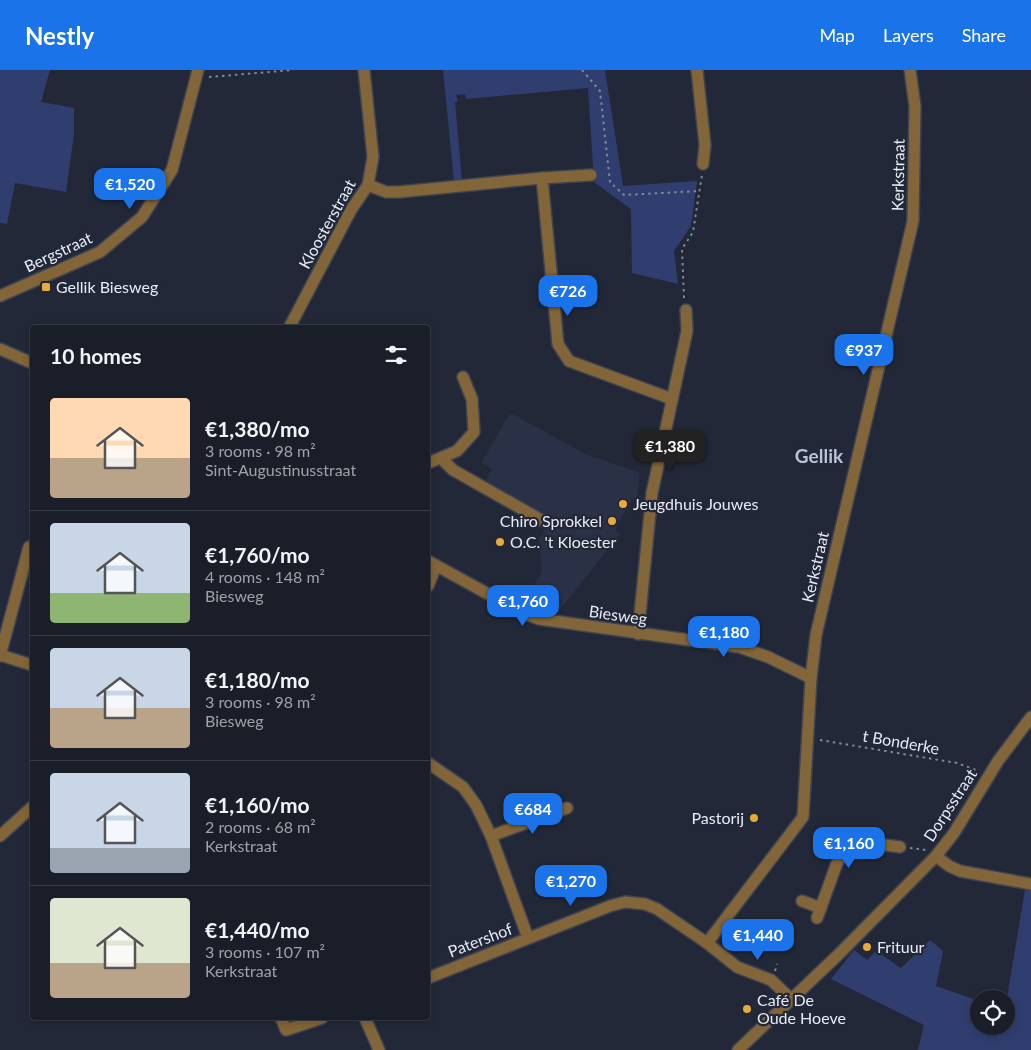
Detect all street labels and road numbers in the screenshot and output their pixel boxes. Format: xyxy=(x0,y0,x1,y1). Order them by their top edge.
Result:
street label: Kerkstraat xyxy=(887,138,908,211)
street label: Kloosterstraat xyxy=(294,176,359,272)
street label: Bergstraat xyxy=(21,228,95,275)
street label: Kerkstraat xyxy=(797,529,832,604)
street label: Biesweg xyxy=(588,601,648,628)
street label: t Bonderke xyxy=(861,725,941,758)
street label: Dorpsstraat xyxy=(919,765,980,845)
street label: Patershof xyxy=(445,918,515,960)

